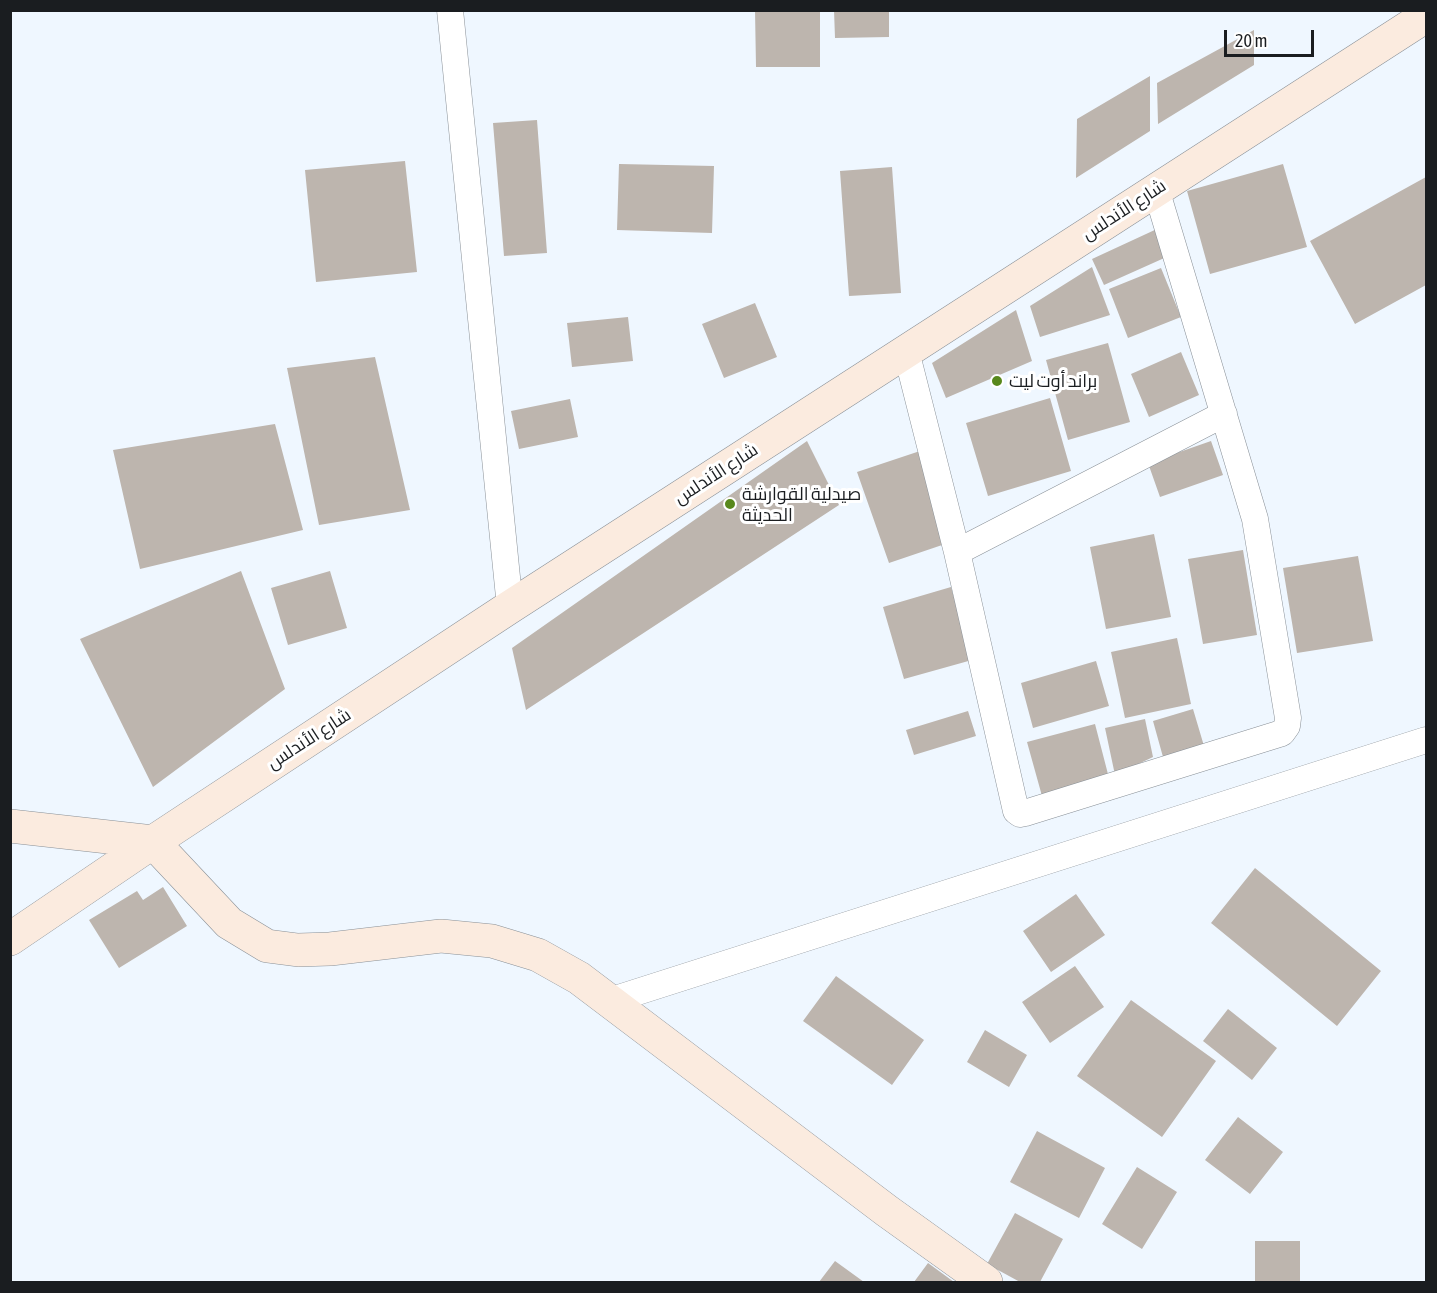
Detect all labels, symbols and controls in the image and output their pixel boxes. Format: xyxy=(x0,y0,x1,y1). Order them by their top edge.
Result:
scale bar xyxy=(1227,18,1317,56)
text: 20 m xyxy=(1235,30,1267,51)
street label: شارع الأندلس xyxy=(1078,175,1170,245)
place label: براند أوت ليت xyxy=(1009,370,1097,392)
marker: براند أوت ليت xyxy=(990,374,1004,388)
street label: شارع الأندلس xyxy=(670,439,762,509)
place label: صيدلية القوارشة الحديثة xyxy=(742,483,861,526)
marker: صيدلية القوارشة الحديثة xyxy=(723,497,737,511)
street label: شارع الأندلس xyxy=(263,704,355,774)

